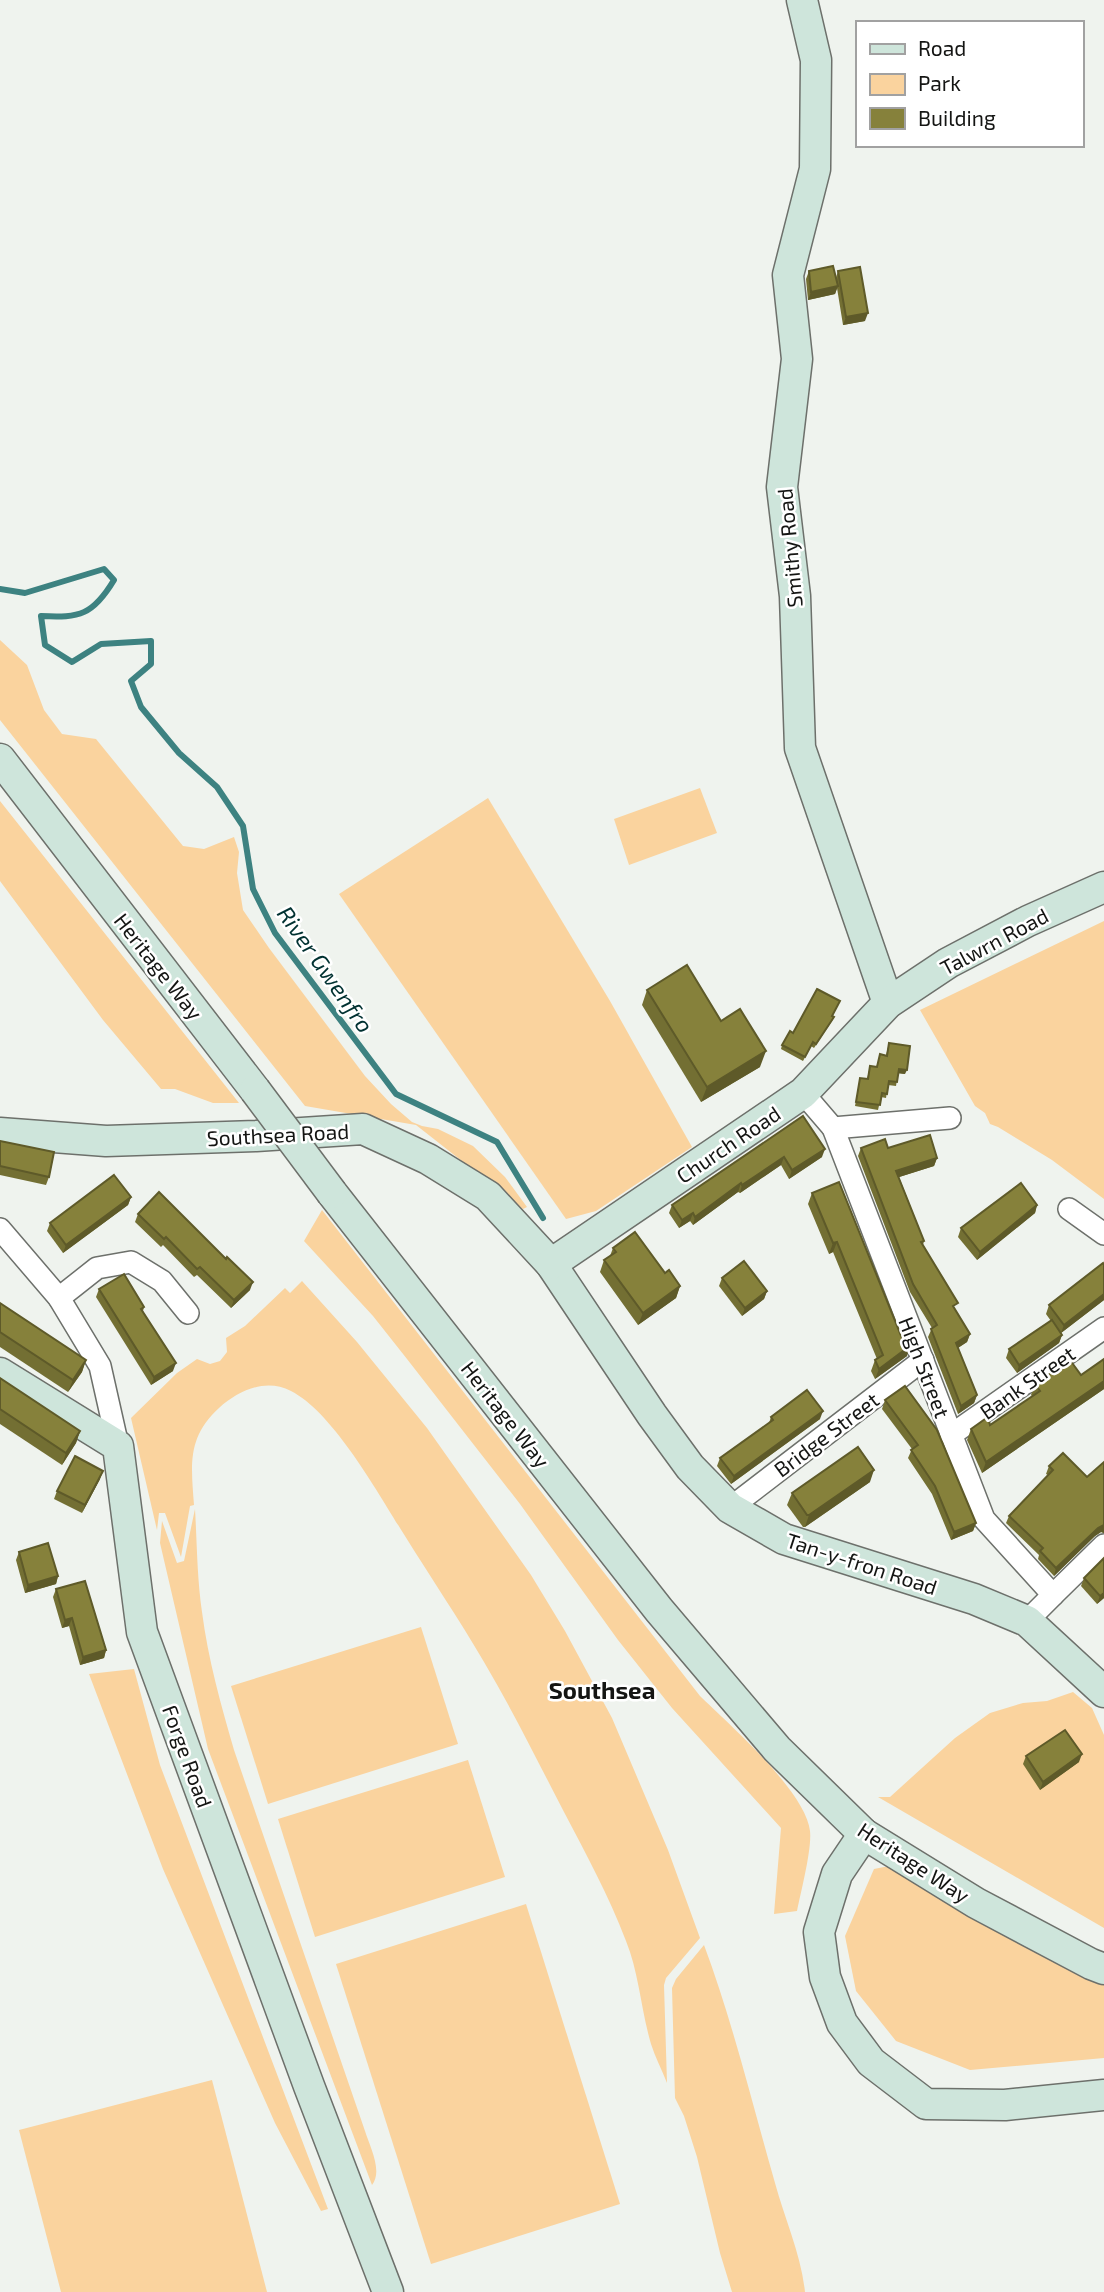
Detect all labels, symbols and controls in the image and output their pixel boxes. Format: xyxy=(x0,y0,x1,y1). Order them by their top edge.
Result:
legend xyxy=(856,21,1083,147)
text: Road xyxy=(918,35,966,60)
text: Park xyxy=(918,70,961,95)
text: Building xyxy=(918,105,996,130)
street label: Smithy Road xyxy=(771,487,807,609)
water label: River Gwenfro xyxy=(272,900,380,1038)
street label: Talwrn Road xyxy=(936,902,1052,980)
street label: Heritage Way xyxy=(110,908,208,1024)
street label: Church Road xyxy=(671,1100,785,1188)
street label: Southsea Road xyxy=(206,1118,350,1150)
street label: High Street xyxy=(894,1313,956,1421)
street label: Bank Street xyxy=(975,1340,1079,1424)
street label: Heritage Way xyxy=(457,1356,555,1472)
street label: Bridge Street xyxy=(769,1387,883,1481)
street label: Tan-y-fron Road xyxy=(783,1527,941,1599)
district label: Southsea xyxy=(549,1675,655,1704)
street label: Forge Road xyxy=(158,1701,218,1811)
street label: Heritage Way xyxy=(853,1817,975,1907)

